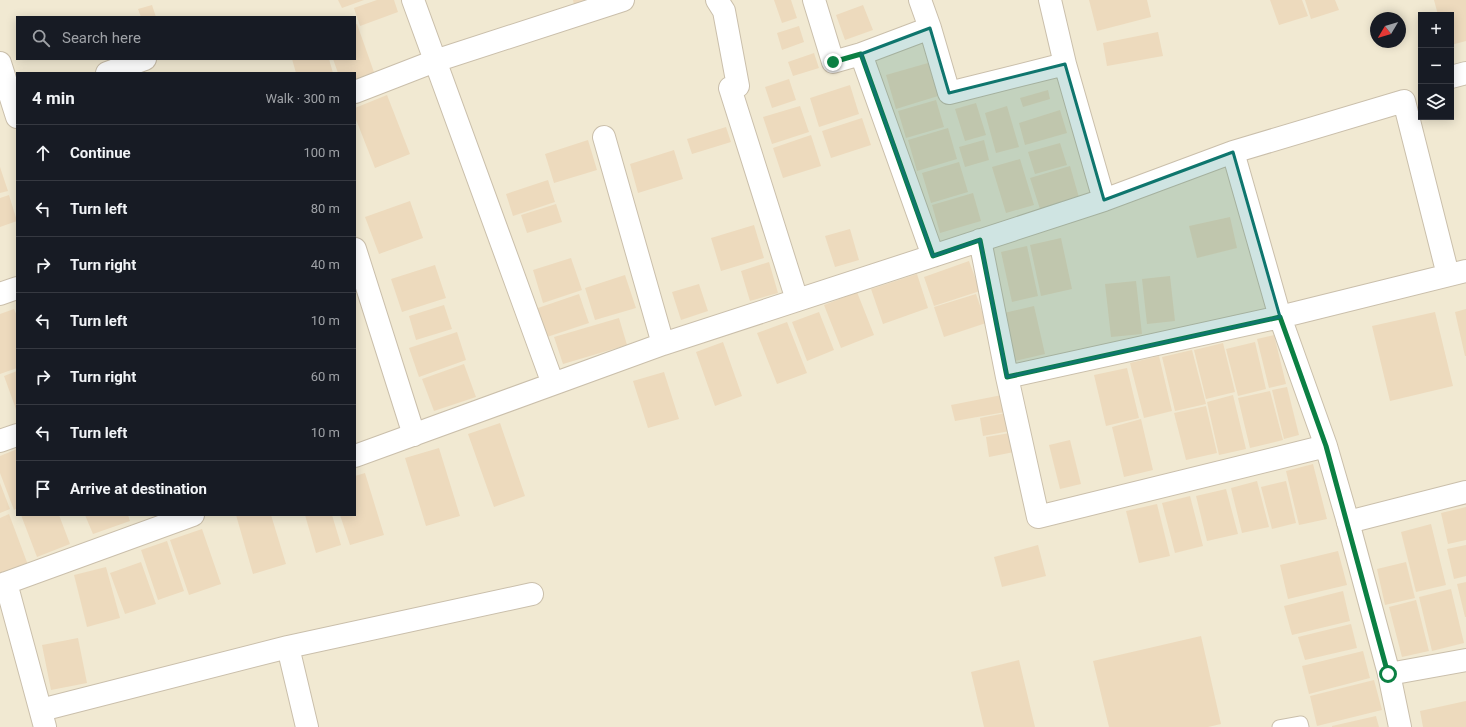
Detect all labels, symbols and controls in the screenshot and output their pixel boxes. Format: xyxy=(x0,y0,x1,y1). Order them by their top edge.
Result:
north arrow xyxy=(1370,12,1406,48)
map controls xyxy=(1418,12,1454,120)
button: + xyxy=(1418,12,1454,48)
search box xyxy=(16,16,356,60)
icon: search xyxy=(30,27,52,49)
text: Search here xyxy=(62,29,141,47)
button: − xyxy=(1418,48,1454,84)
route end xyxy=(824,53,842,71)
button: layers xyxy=(1418,84,1454,120)
text: 4 min xyxy=(32,88,75,108)
text: Walk · 300 m xyxy=(265,91,340,106)
icon: ahead xyxy=(32,142,54,164)
text: Continue xyxy=(70,144,131,162)
text: 100 m xyxy=(303,145,340,160)
icon: left xyxy=(32,198,54,220)
text: Turn left xyxy=(70,200,127,218)
text: 80 m xyxy=(311,201,340,216)
icon: right xyxy=(32,254,54,276)
text: Turn right xyxy=(70,256,136,274)
text: 40 m xyxy=(311,257,340,272)
icon: left xyxy=(32,310,54,332)
text: Turn left xyxy=(70,312,127,330)
text: 10 m xyxy=(311,313,340,328)
icon: right xyxy=(32,366,54,388)
text: Turn right xyxy=(70,368,136,386)
text: 60 m xyxy=(311,369,340,384)
icon: left xyxy=(32,422,54,444)
text: Turn left xyxy=(70,424,127,442)
text: 10 m xyxy=(311,425,340,440)
icon: arrive xyxy=(32,478,54,500)
text: Arrive at destination xyxy=(70,480,207,498)
route start xyxy=(1379,665,1397,683)

